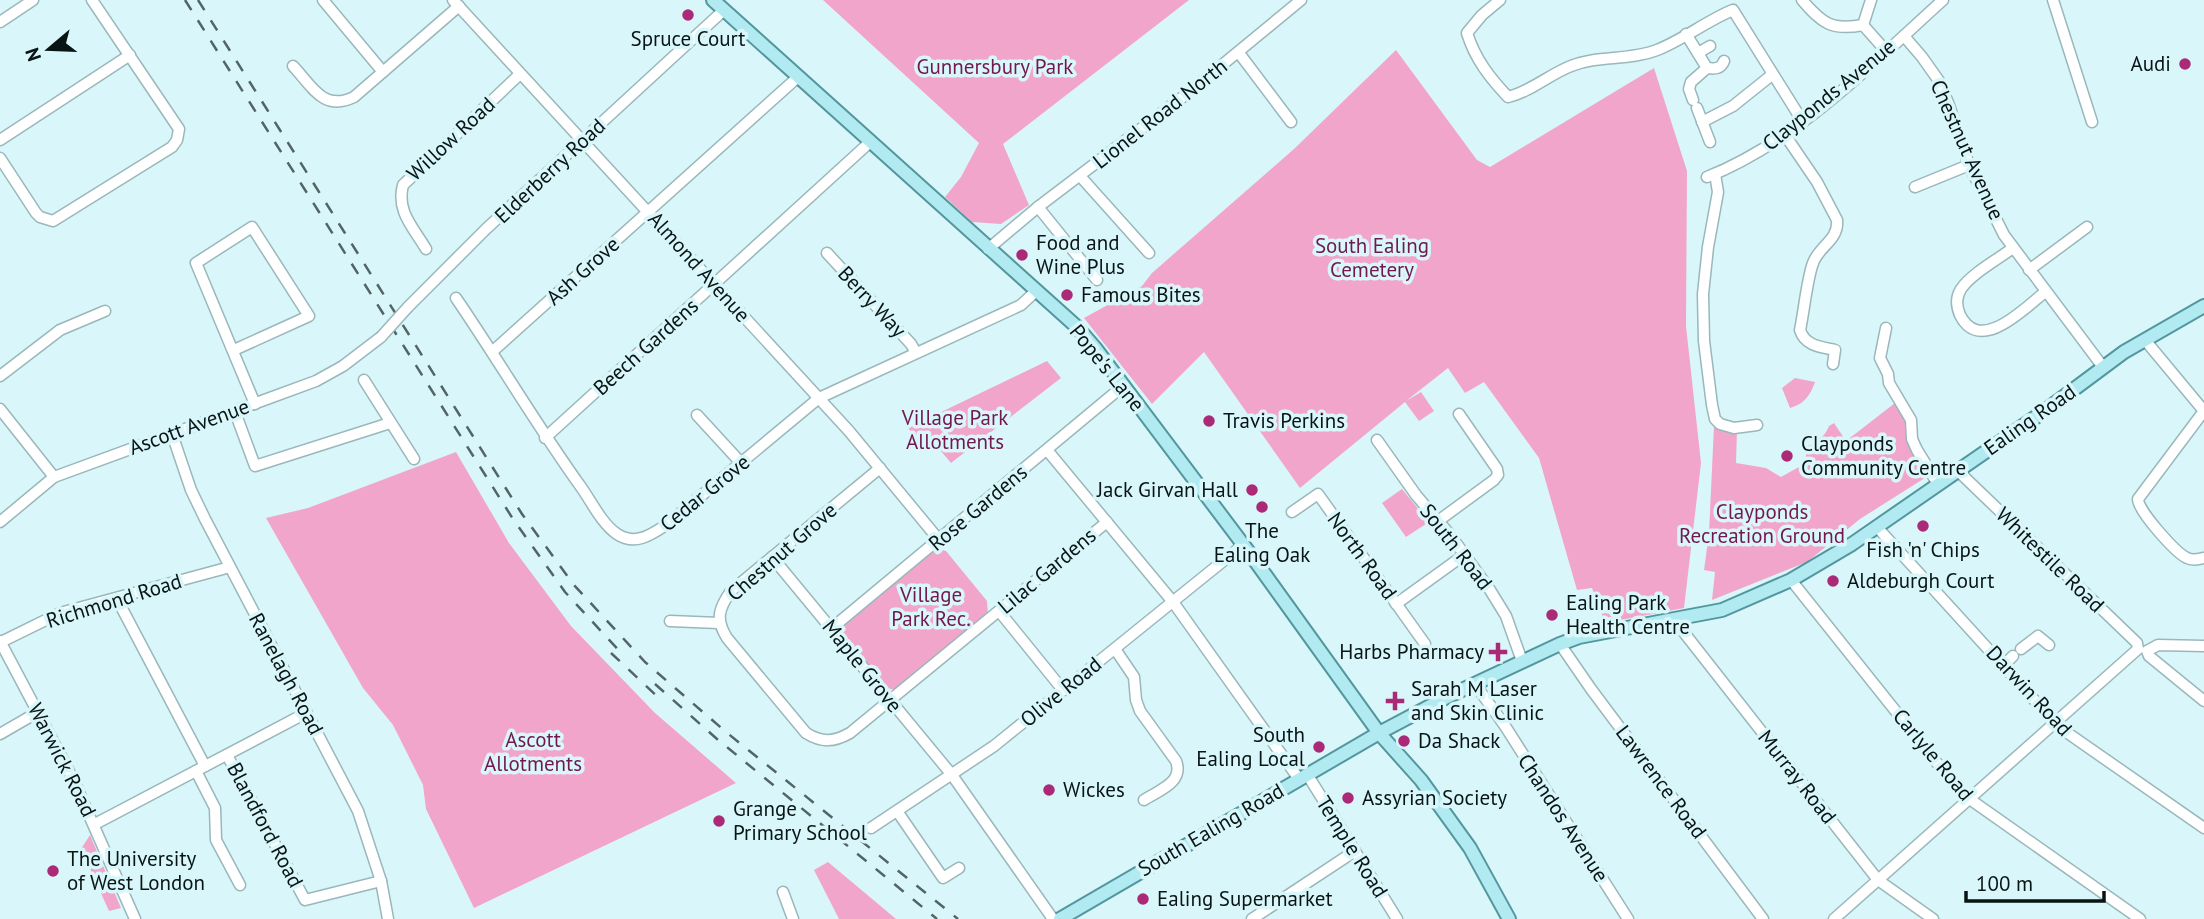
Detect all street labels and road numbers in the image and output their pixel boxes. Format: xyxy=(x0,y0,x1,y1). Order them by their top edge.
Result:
street label: Clayponds Avenue xyxy=(1757,33,1901,156)
street label: Lionel Road North xyxy=(1087,53,1232,175)
street label: Chestnut Avenue xyxy=(1925,76,2010,224)
street label: Willow Road xyxy=(401,91,501,186)
street label: Elderberry Road xyxy=(489,112,611,229)
street label: Almond Avenue xyxy=(642,206,756,328)
street label: Ash Grove xyxy=(540,231,625,311)
street label: Berry Way xyxy=(832,260,912,343)
street label: Beech Gardens xyxy=(587,292,704,401)
street label: Pope's Lane xyxy=(1064,318,1151,417)
street label: Ealing Road xyxy=(1978,378,2081,461)
street label: Ascott Avenue xyxy=(125,392,253,461)
street label: Cedar Grove xyxy=(654,448,755,537)
street label: Rose Gardens xyxy=(923,459,1033,557)
street label: Chestnut Grove xyxy=(721,496,842,607)
street label: South Road xyxy=(1414,498,1499,595)
street label: Whitestile Road xyxy=(1990,501,2110,618)
street label: North Road xyxy=(1322,507,1403,605)
street label: Lilac Gardens xyxy=(992,522,1101,620)
street label: Richmond Road xyxy=(43,567,185,634)
street label: Ranelagh Road xyxy=(243,608,330,739)
street label: Maple Grove xyxy=(817,614,908,718)
street label: Darwin Road xyxy=(1981,640,2078,742)
street label: Olive Road xyxy=(1015,651,1107,733)
street label: Warwick Road xyxy=(22,698,103,821)
street label: Carlyle Road xyxy=(1887,703,1980,806)
street label: Lawrence Road xyxy=(1610,720,1713,844)
street label: Murray Road xyxy=(1752,724,1842,829)
street label: Chandos Avenue xyxy=(1512,749,1615,887)
street label: Blandford Road xyxy=(221,758,310,892)
street label: South Ealing Road xyxy=(1133,777,1289,882)
street label: Temple Road xyxy=(1311,791,1394,903)

